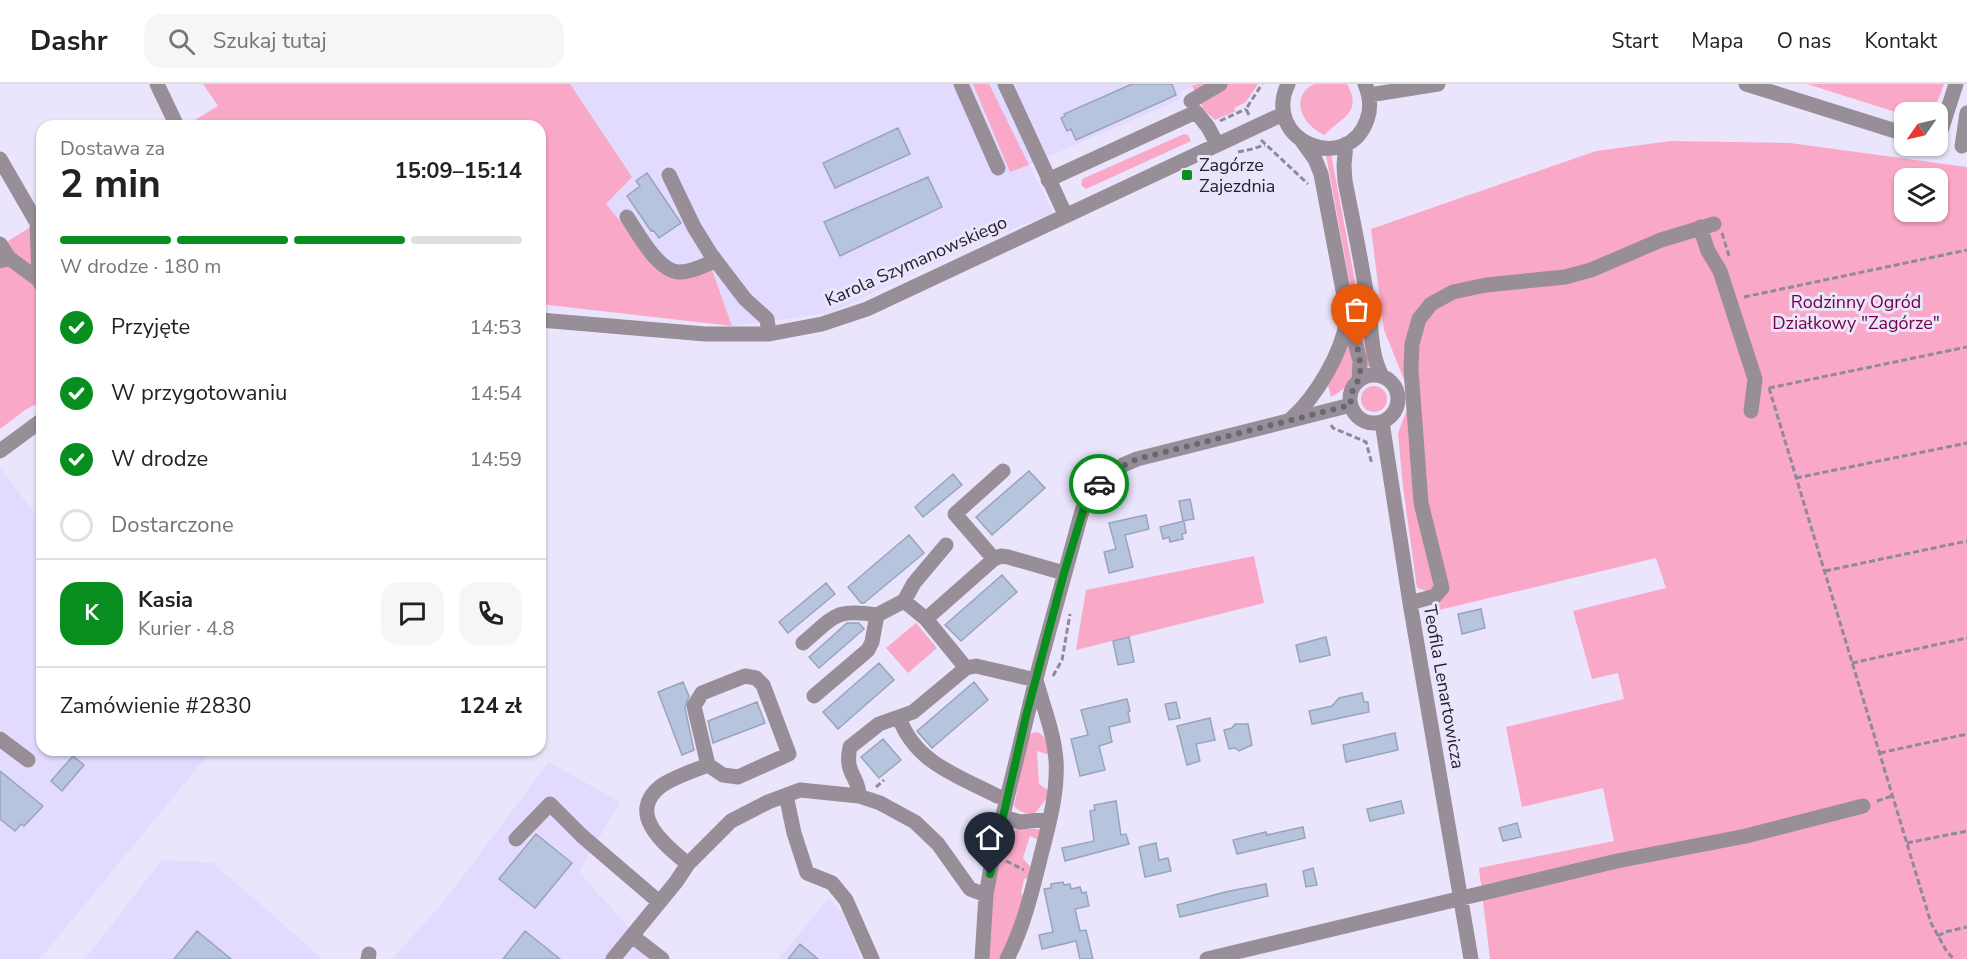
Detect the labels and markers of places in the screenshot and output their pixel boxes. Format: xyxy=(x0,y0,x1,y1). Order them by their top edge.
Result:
place label: Zagórze Zajezdnia xyxy=(1199,153,1275,198)
marker: Zagórze Zajezdnia xyxy=(1180,168,1194,182)
pin xyxy=(1331,284,1382,346)
pin xyxy=(964,812,1015,874)

